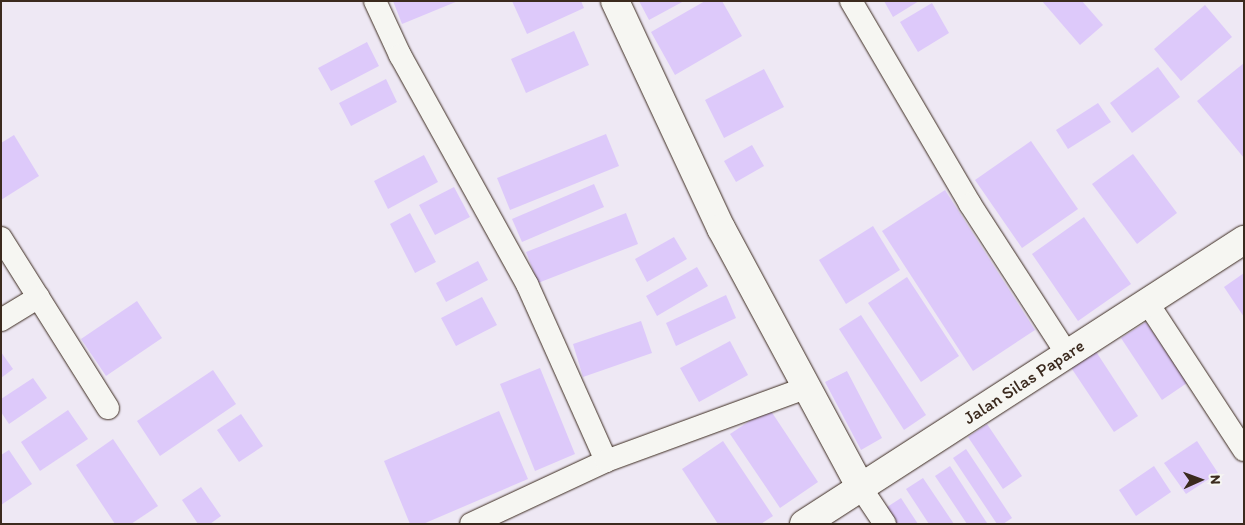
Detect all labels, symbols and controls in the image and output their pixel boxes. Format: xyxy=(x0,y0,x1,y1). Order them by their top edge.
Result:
street label: Jalan Silas Papare xyxy=(960,335,1088,429)
north arrow xyxy=(1175,455,1225,505)
text: N xyxy=(1207,474,1224,484)

